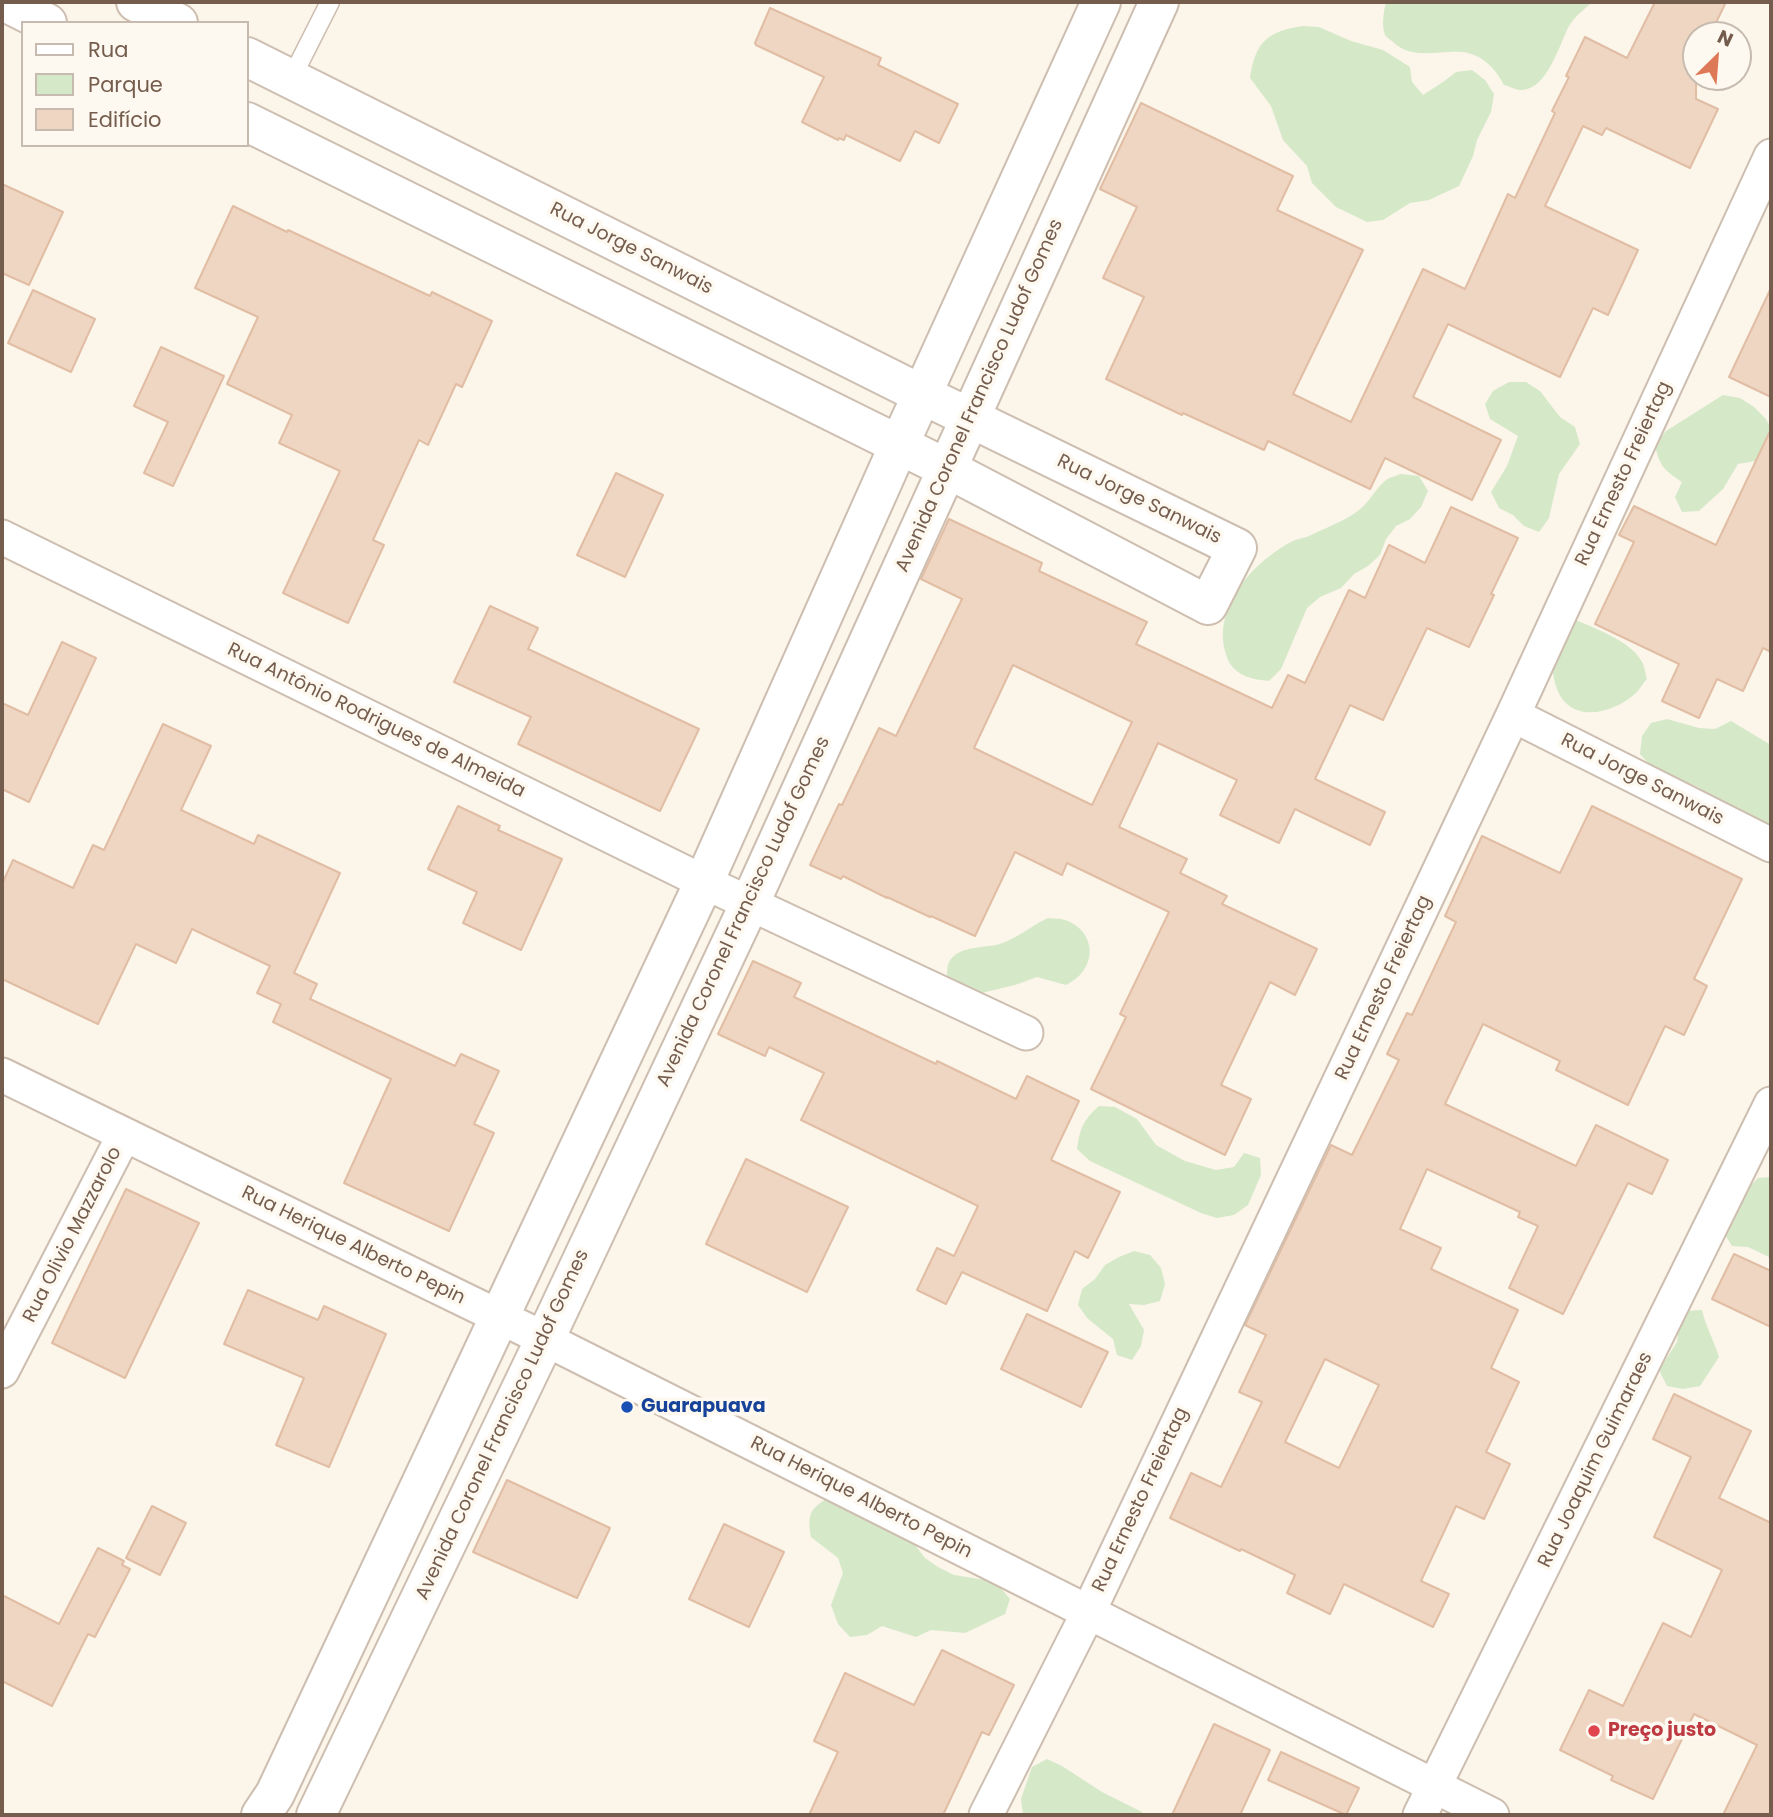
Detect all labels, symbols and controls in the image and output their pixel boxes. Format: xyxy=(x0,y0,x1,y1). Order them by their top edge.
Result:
legend xyxy=(21,21,248,147)
north arrow xyxy=(1682,21,1752,91)
text: N xyxy=(1713,23,1737,54)
text: Rua xyxy=(88,35,128,64)
text: Parque xyxy=(88,70,163,99)
text: Edifício xyxy=(88,105,162,134)
street label: Rua Jorge Sanwais xyxy=(546,198,716,300)
street label: Avenida Coronel Francisco Ludof Gomes xyxy=(891,216,1069,576)
street label: Rua Ernesto Freiertag xyxy=(1571,378,1677,570)
street label: Rua Jorge Sanwais xyxy=(1053,450,1225,550)
street label: Rua Antônio Rodrigues de Almeida xyxy=(223,639,529,803)
street label: Rua Jorge Sanwais xyxy=(1557,729,1727,831)
street label: Avenida Coronel Francisco Ludof Gomes xyxy=(653,733,835,1091)
street label: Rua Ernesto Freiertag xyxy=(1331,892,1437,1084)
street label: Rua Olivio Mazzarolo xyxy=(19,1143,127,1327)
street label: Rua Herique Alberto Pepin xyxy=(237,1182,469,1310)
street label: Avenida Coronel Francisco Ludof Gomes xyxy=(412,1246,594,1604)
street label: Rua Joaquim Guimaraes xyxy=(1534,1349,1658,1571)
place label: Guarapuava xyxy=(641,1396,766,1418)
marker: Guarapuava xyxy=(619,1399,635,1415)
street label: Rua Ernesto Freiertag xyxy=(1088,1404,1194,1596)
street label: Rua Herique Alberto Pepin xyxy=(746,1432,976,1564)
place label: Preço justo xyxy=(1608,1720,1716,1742)
marker: Preço justo xyxy=(1586,1723,1602,1739)

